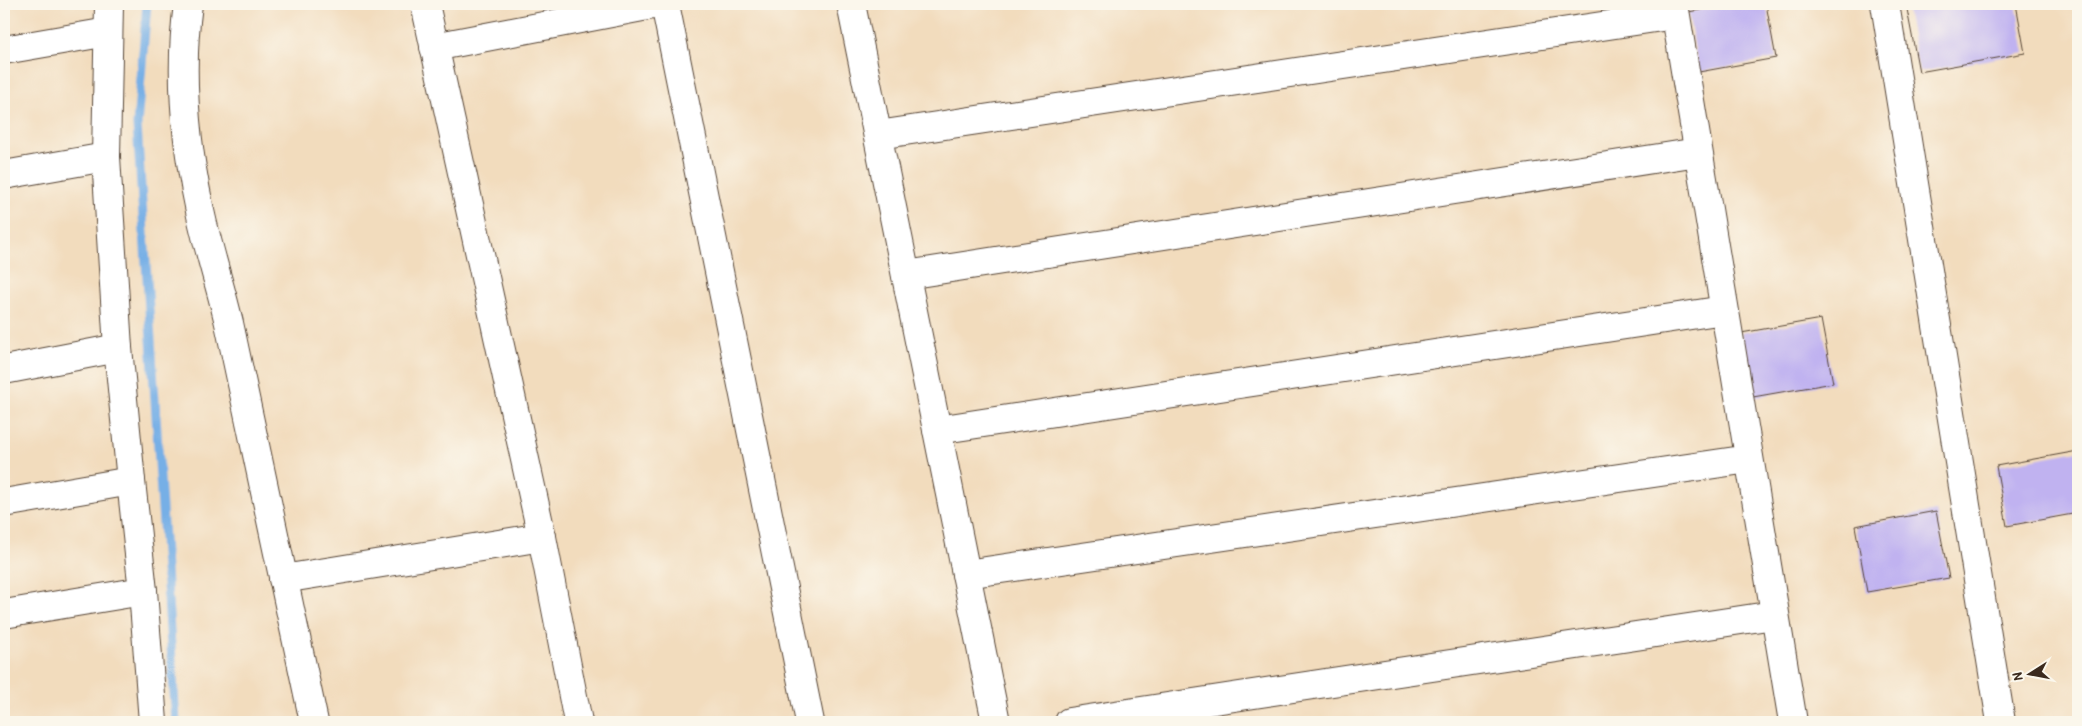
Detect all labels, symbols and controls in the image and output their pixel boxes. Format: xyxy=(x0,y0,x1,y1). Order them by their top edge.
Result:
north arrow xyxy=(2004,648,2054,698)
text: N xyxy=(2007,671,2027,682)

